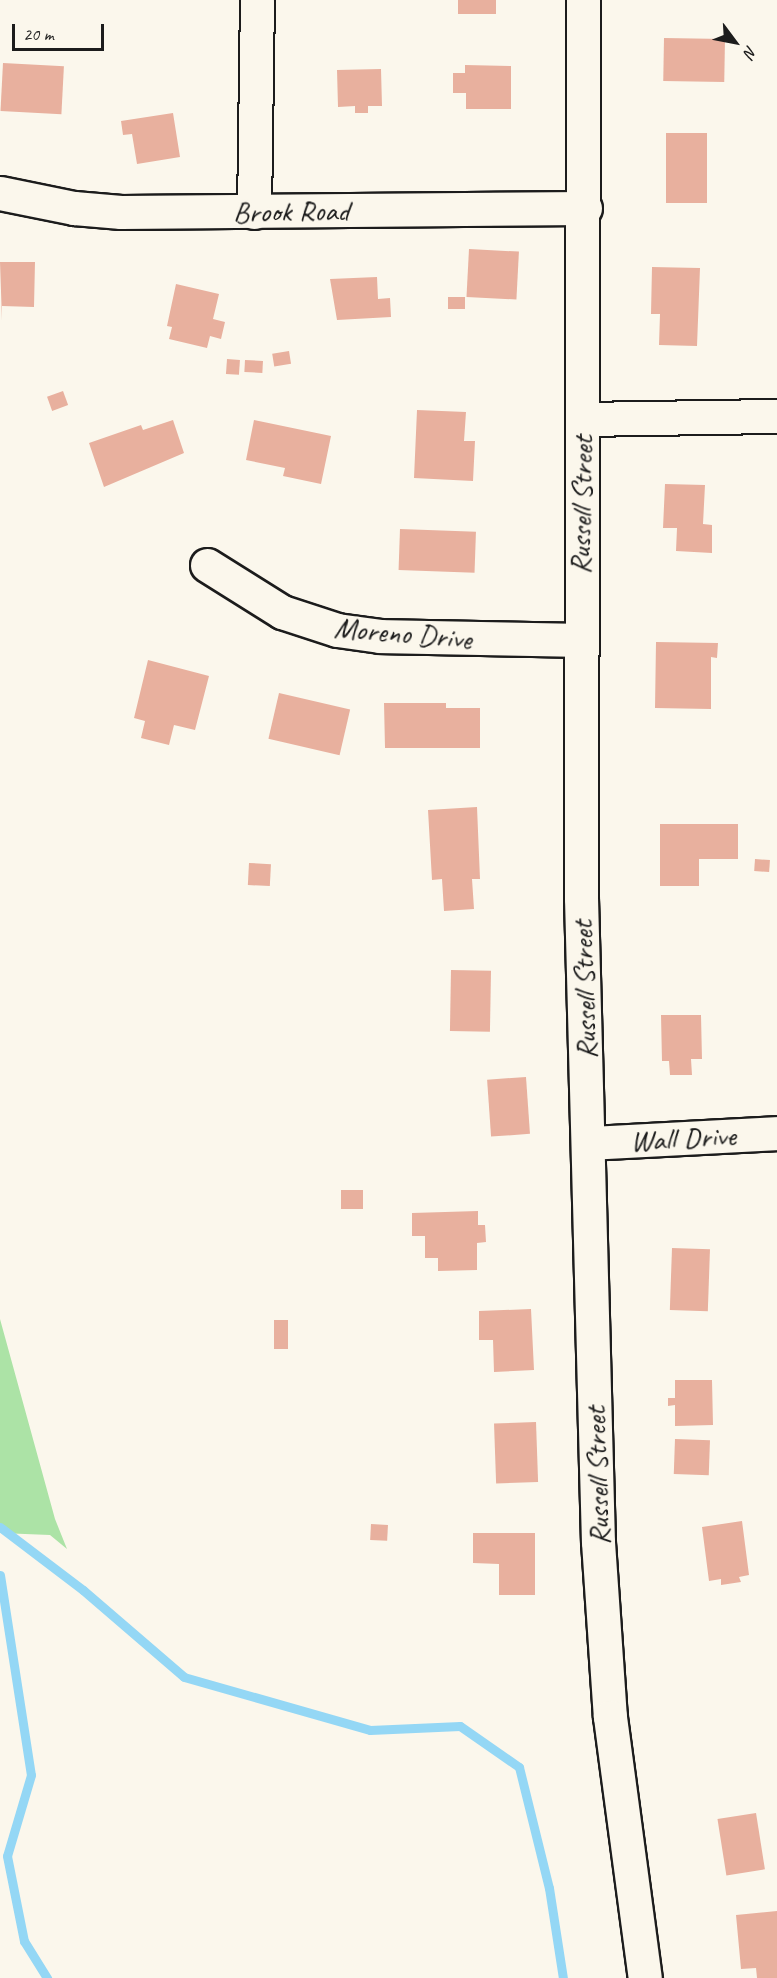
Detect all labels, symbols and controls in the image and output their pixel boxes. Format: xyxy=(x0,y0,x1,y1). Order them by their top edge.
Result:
scale bar xyxy=(15,12,106,50)
north arrow xyxy=(705,12,765,72)
text: 20 m xyxy=(23,23,54,45)
text: N xyxy=(739,42,761,61)
street label: Brook Road xyxy=(233,192,349,230)
street label: Russell Street xyxy=(562,435,600,575)
street label: Moreno Drive xyxy=(333,609,473,657)
street label: Russell Street xyxy=(564,920,604,1060)
street label: Wall Drive xyxy=(629,1117,737,1159)
street label: Russell Street xyxy=(577,1406,617,1546)

